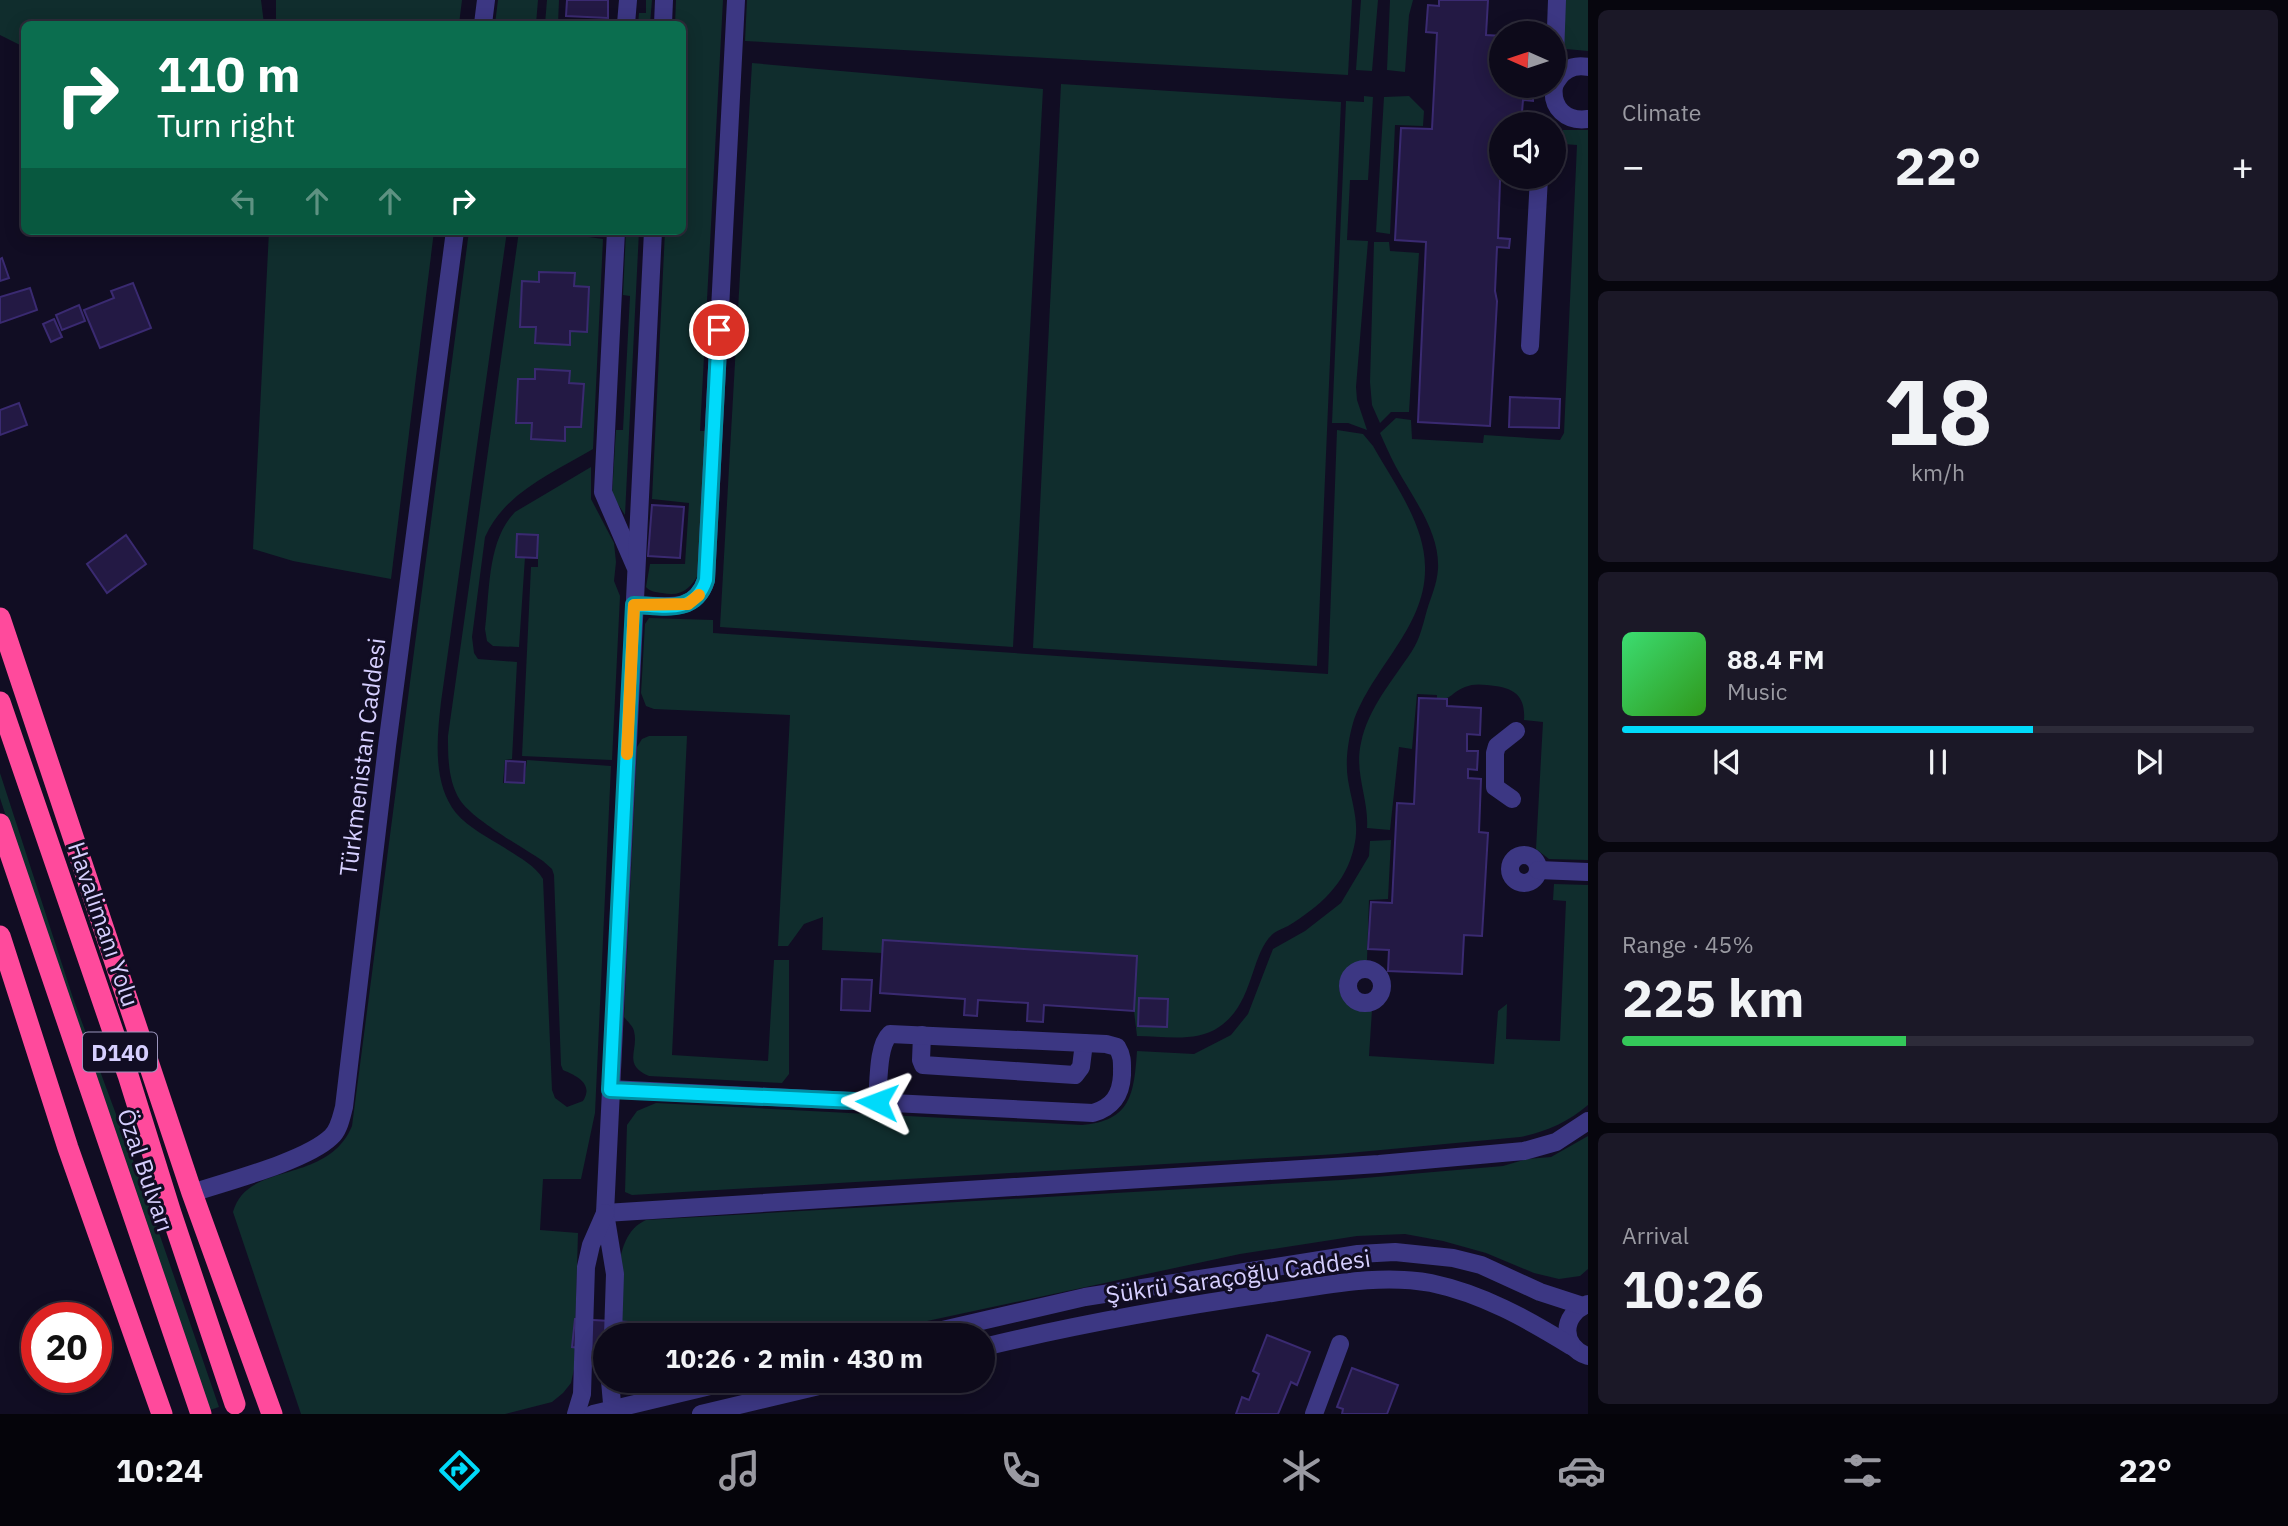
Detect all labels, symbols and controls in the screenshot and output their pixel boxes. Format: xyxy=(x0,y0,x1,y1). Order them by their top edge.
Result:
north arrow xyxy=(1489,21,1566,98)
map controls xyxy=(1489,21,1566,189)
text: 110 m xyxy=(157,42,301,105)
icon: right xyxy=(42,49,133,140)
text: Climate xyxy=(1622,97,1701,127)
text: Turn right xyxy=(157,104,295,146)
button: sound xyxy=(1489,112,1566,189)
text: 22° xyxy=(1895,132,1981,199)
text: − xyxy=(1622,141,1645,190)
text: + xyxy=(2231,141,2254,190)
icon: left xyxy=(225,182,263,220)
icon: ahead xyxy=(298,182,336,220)
icon: ahead xyxy=(371,182,409,220)
icon: right xyxy=(444,182,482,220)
pin xyxy=(689,300,749,360)
icon: arrive xyxy=(700,311,738,349)
text: 18 xyxy=(1883,352,1993,470)
text: km/h xyxy=(1911,457,1965,487)
street label: Türkmenistan Caddesi xyxy=(332,636,392,878)
text: 88.4 FM xyxy=(1727,642,1825,676)
text: Music xyxy=(1727,676,1787,706)
icon: previous xyxy=(1708,743,1746,781)
icon: pause xyxy=(1919,743,1957,781)
icon: next xyxy=(2130,743,2168,781)
street label: Havalimanı Yolu xyxy=(61,837,147,1011)
text: Range · 45% xyxy=(1622,929,1754,959)
text: 225 km xyxy=(1622,964,1804,1031)
road number: D140 xyxy=(83,1032,157,1072)
position arrow xyxy=(840,1065,914,1139)
street label: Özal Bulvarı xyxy=(110,1104,182,1236)
text: Arrival xyxy=(1622,1220,1689,1250)
street label: Şükrü Saraçoğlu Caddesi xyxy=(1104,1242,1372,1310)
text: 10:26 xyxy=(1622,1255,1764,1322)
speed limit sign: 20 xyxy=(21,1302,112,1393)
text: 10:26 · 2 min · 430 m xyxy=(665,1341,923,1375)
icon: directions xyxy=(435,1446,484,1495)
icon: music xyxy=(715,1446,764,1495)
icon: phone xyxy=(996,1446,1045,1495)
icon: climate xyxy=(1277,1446,1326,1495)
icon: car xyxy=(1557,1446,1606,1495)
icon: filters xyxy=(1838,1446,1887,1495)
text: 10:24 xyxy=(116,1449,203,1491)
text: 22° xyxy=(2119,1449,2172,1491)

